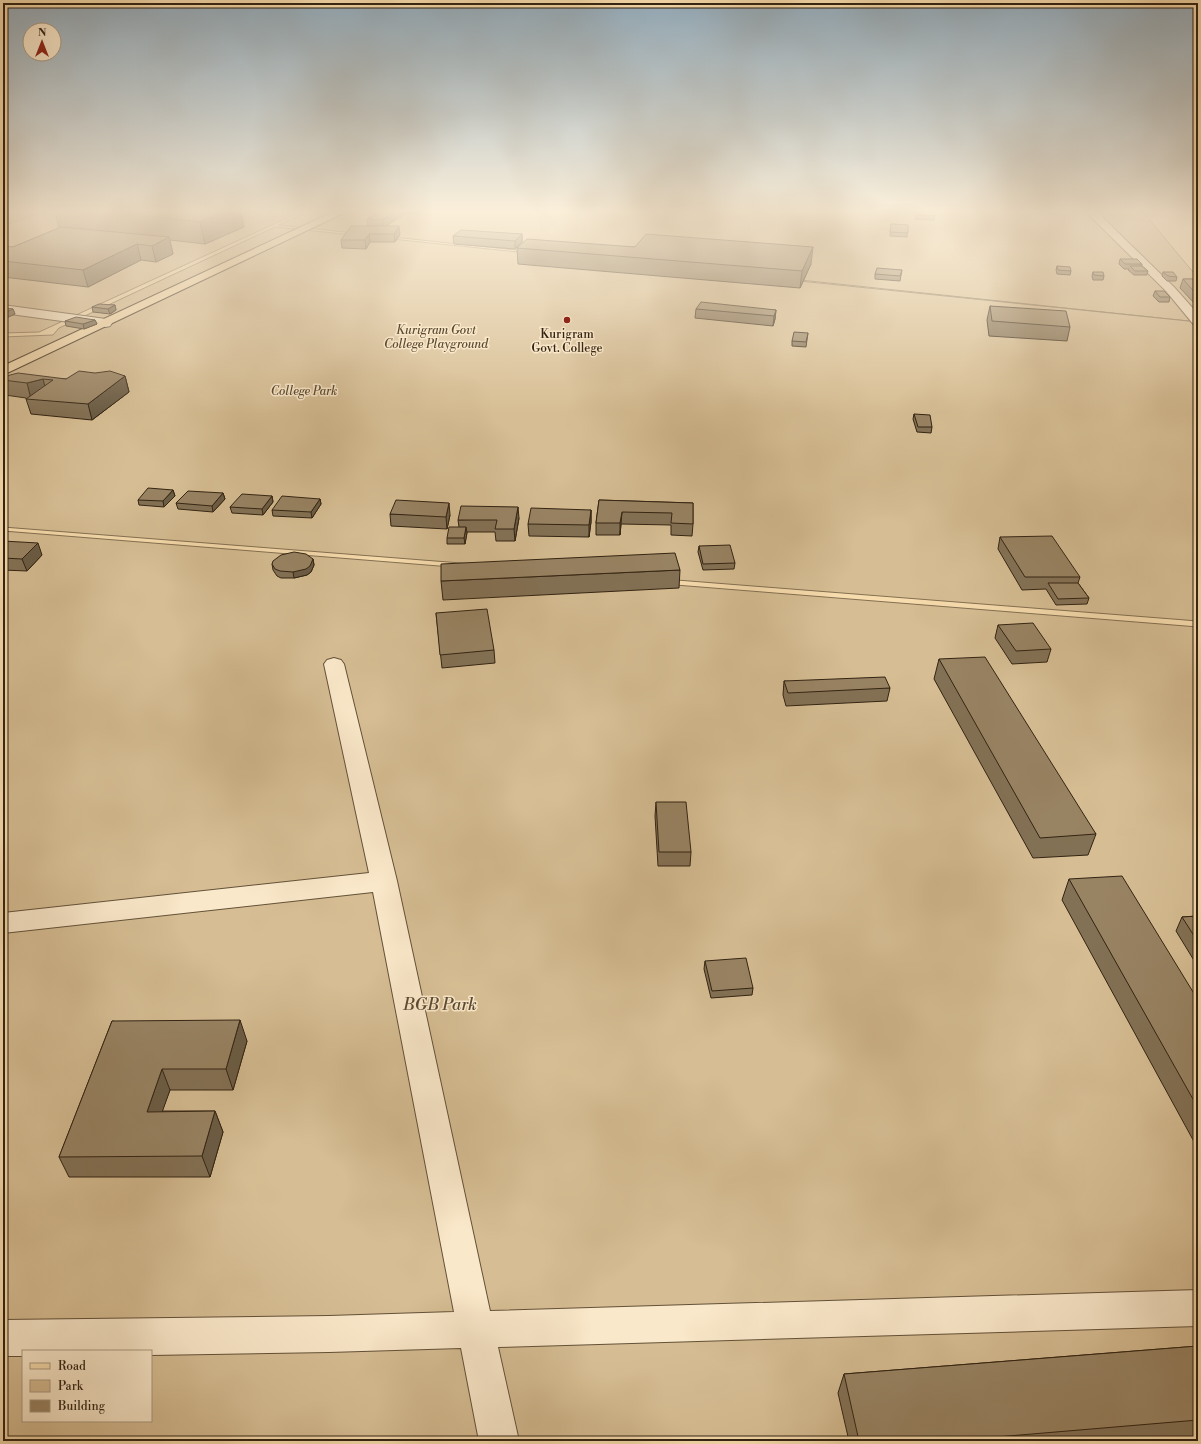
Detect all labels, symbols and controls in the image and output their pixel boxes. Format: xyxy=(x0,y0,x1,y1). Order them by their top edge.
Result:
north arrow xyxy=(22,22,62,62)
text: N xyxy=(38,26,47,40)
marker: Kurigram Govt. College xyxy=(562,315,572,325)
park label: Kurigram Govt College Playground xyxy=(384,323,489,352)
place label: Kurigram Govt. College xyxy=(531,327,603,356)
park label: College Park xyxy=(271,384,337,399)
park label: BGB Park xyxy=(402,994,477,1016)
legend xyxy=(22,1350,152,1422)
text: Road xyxy=(58,1359,86,1374)
text: Park xyxy=(58,1379,84,1394)
text: Building xyxy=(57,1399,106,1414)

